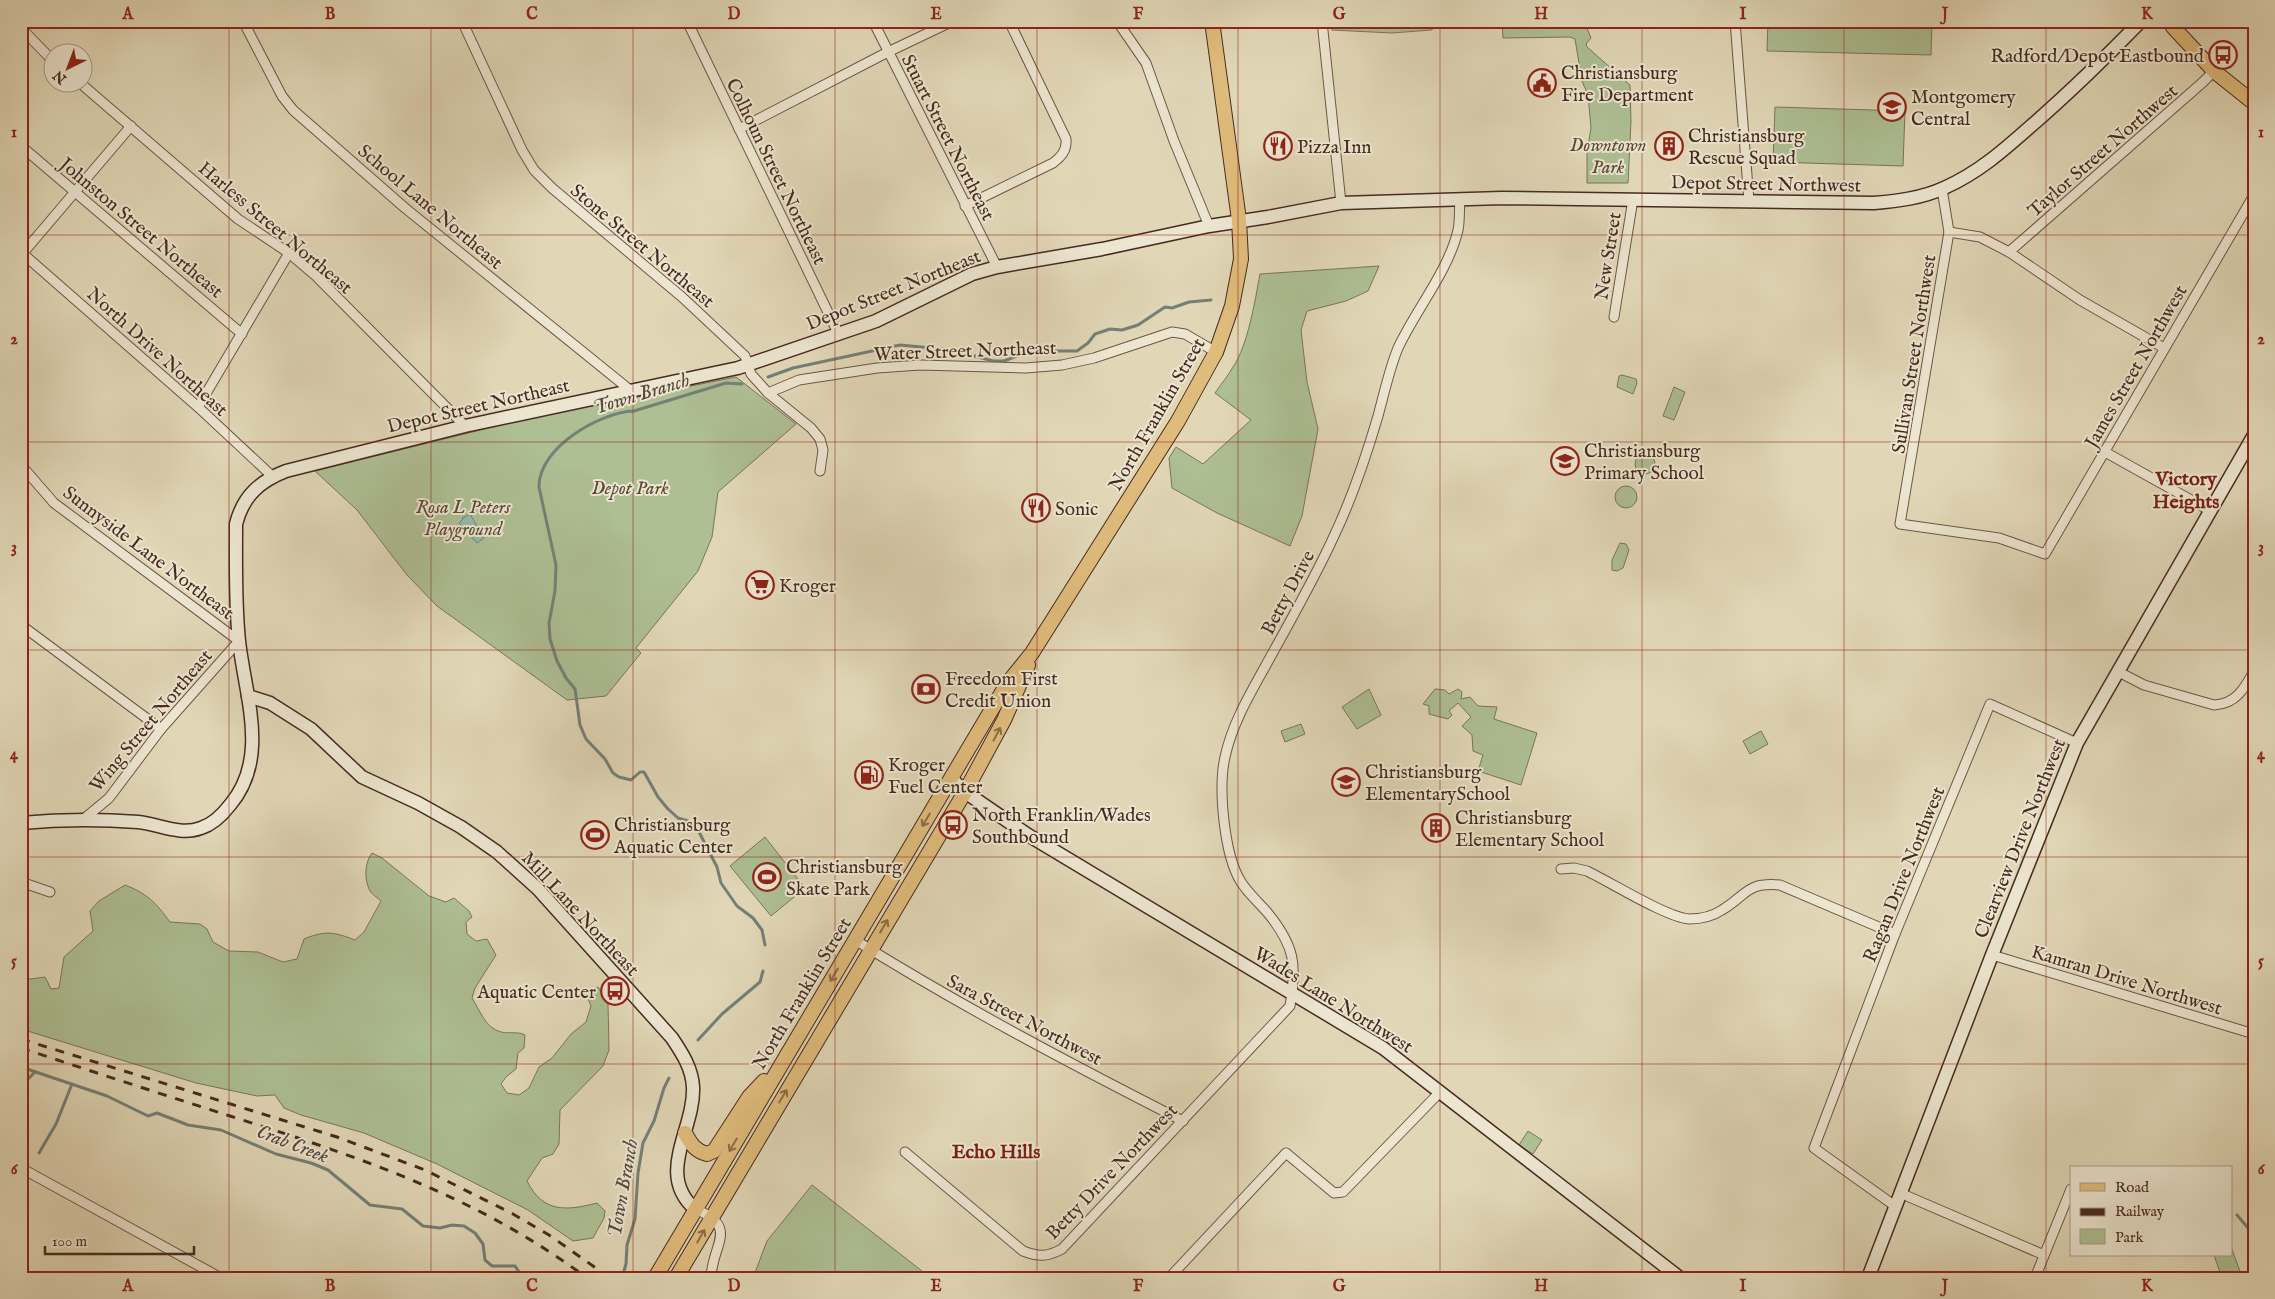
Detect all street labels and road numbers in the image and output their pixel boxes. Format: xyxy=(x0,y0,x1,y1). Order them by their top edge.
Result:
street label: Stuart Street Northeast xyxy=(895,51,1000,225)
street label: Colhoun Street Northeast xyxy=(720,75,831,269)
street label: Taylor Street Northwest xyxy=(2023,79,2184,223)
street label: School Lane Northeast xyxy=(352,140,508,276)
street label: Johnston Street Northeast xyxy=(52,152,228,304)
street label: Harless Street Northeast xyxy=(193,157,357,300)
street label: Depot Street Northwest xyxy=(1671,171,1862,199)
street label: Stone Street Northeast xyxy=(565,179,719,314)
street label: New Street xyxy=(1590,210,1628,302)
street label: Depot Street Northeast xyxy=(803,245,985,337)
street label: Sullivan Street Northwest xyxy=(1887,253,1943,455)
street label: James Street Northwest xyxy=(2079,281,2194,455)
street label: North Drive Northeast xyxy=(81,283,233,423)
street label: North Franklin Street xyxy=(1104,334,1212,496)
street label: Water Street Northeast xyxy=(873,337,1057,367)
street label: Depot Street Northeast xyxy=(385,374,572,440)
street label: Sunnyside Lane Northeast xyxy=(57,481,239,626)
street label: Betty Drive xyxy=(1257,546,1321,639)
street label: Wing Street Northeast xyxy=(85,645,219,798)
street label: Clearview Drive Northwest xyxy=(1970,735,2072,942)
street label: Ragan Drive Northwest xyxy=(1859,783,1951,966)
street label: Mill Lane Northeast xyxy=(516,847,644,982)
street label: North Franklin Street xyxy=(748,913,858,1074)
street label: Kamran Drive Northwest xyxy=(2028,940,2225,1022)
street label: Wades Lane Northwest xyxy=(1249,942,1417,1060)
street label: Sara Street Northwest xyxy=(942,970,1106,1072)
street label: Betty Drive Northwest xyxy=(1041,1099,1184,1245)

